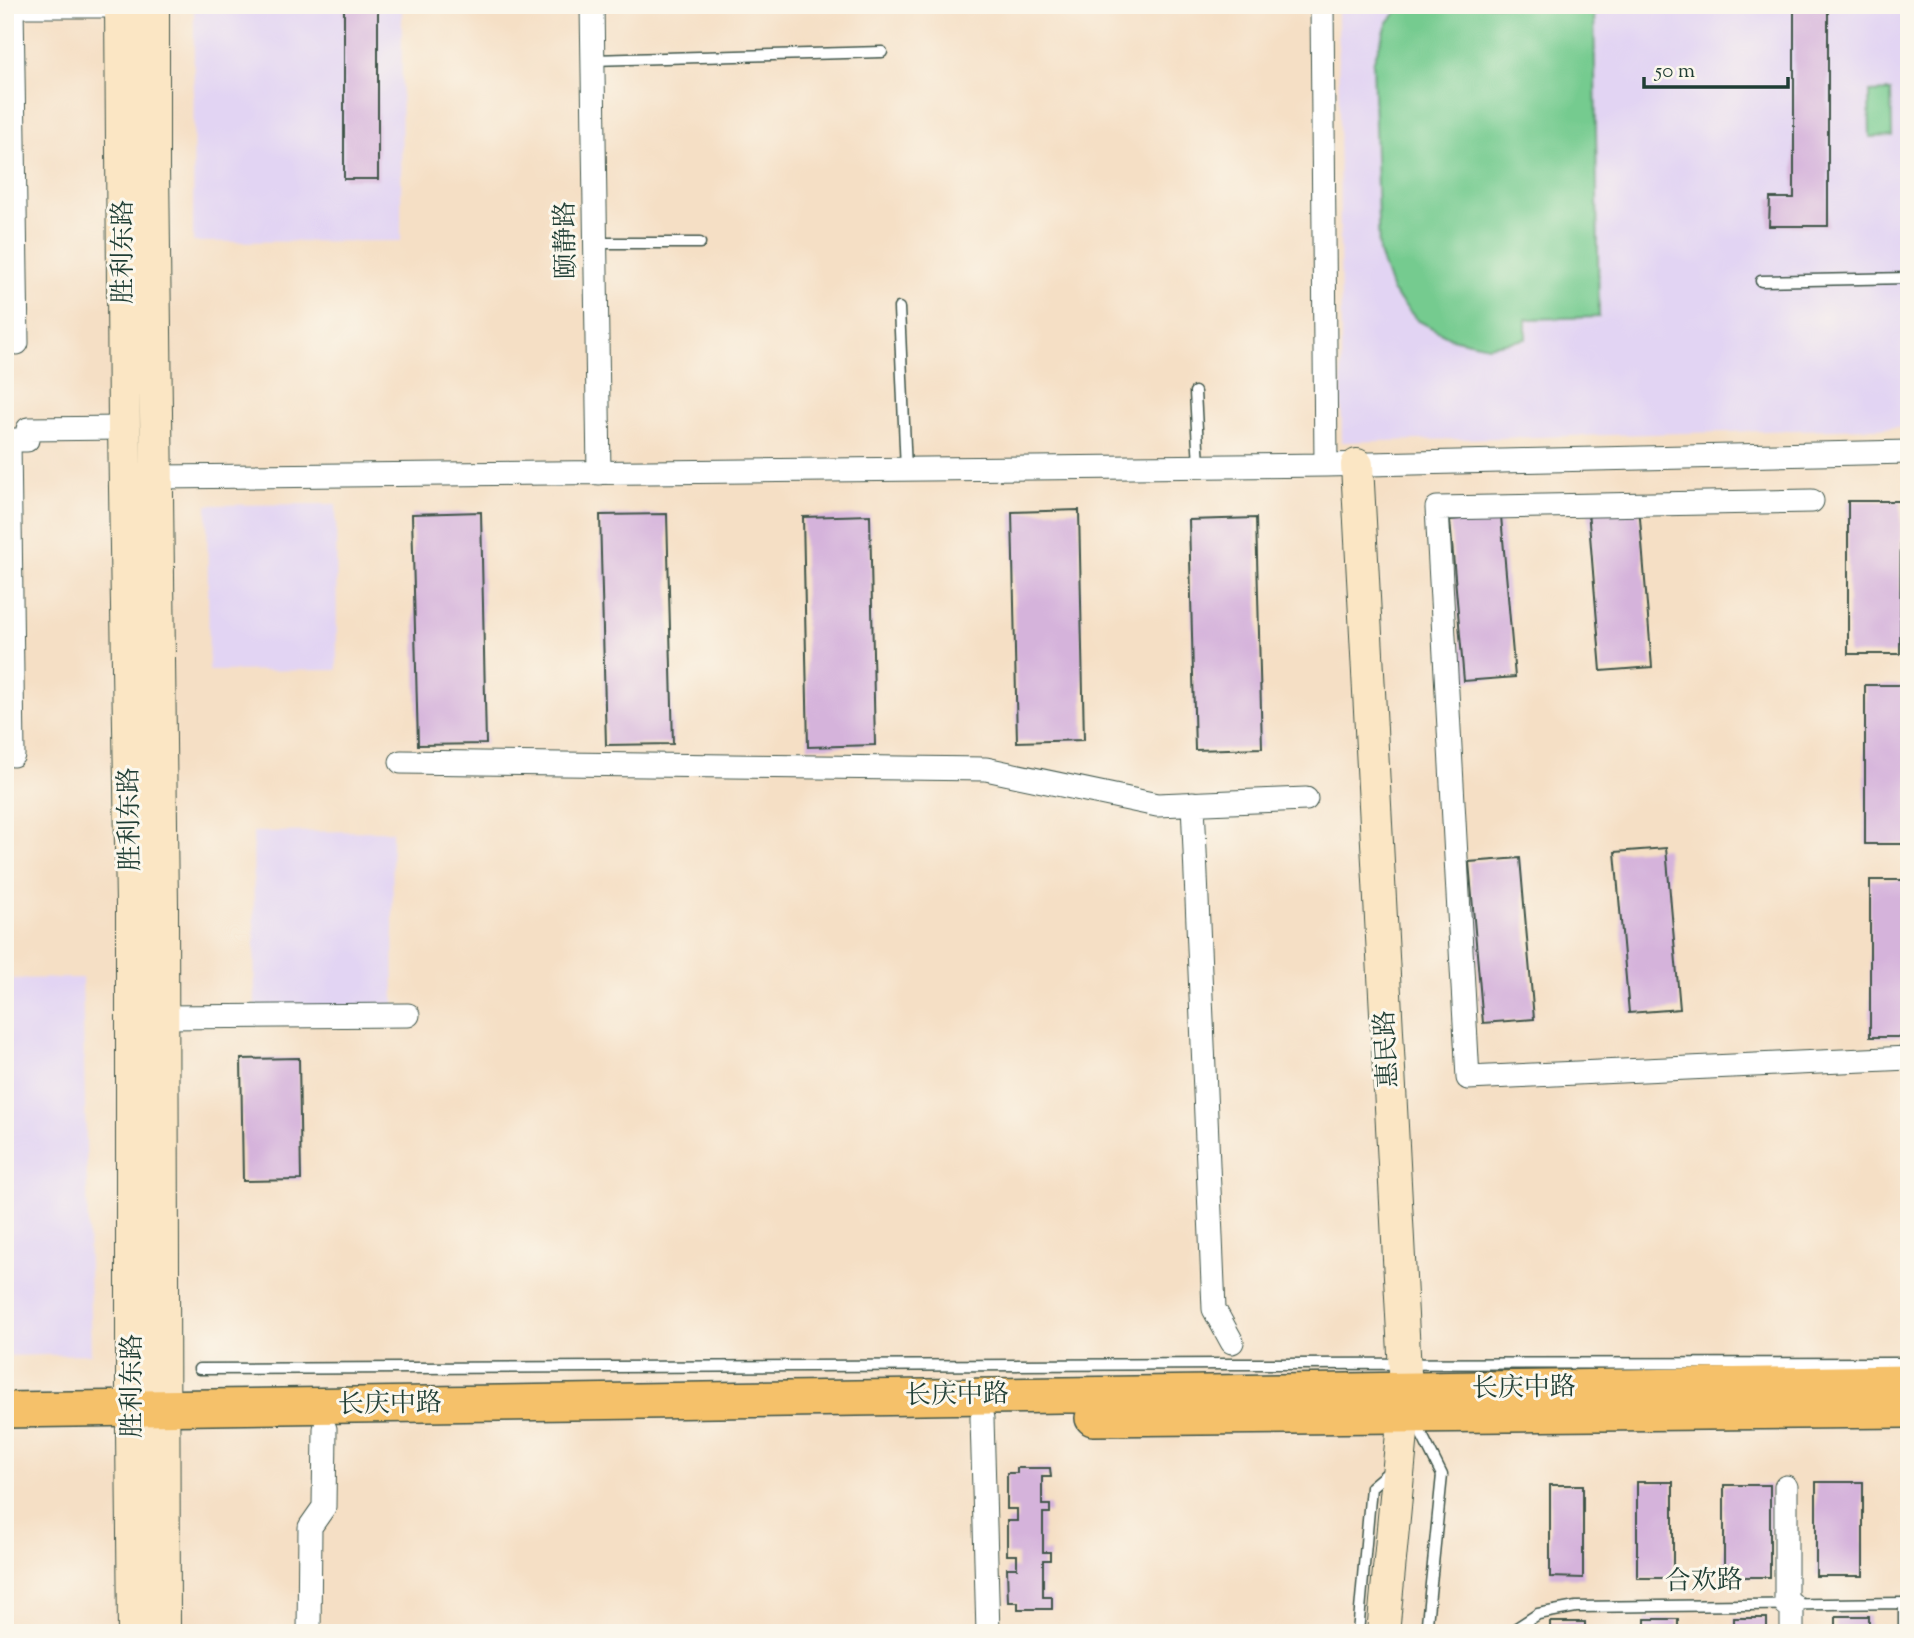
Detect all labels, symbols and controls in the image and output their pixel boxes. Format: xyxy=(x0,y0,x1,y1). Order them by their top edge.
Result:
scale bar xyxy=(1644,46,1788,90)
text: 50 m xyxy=(1654,57,1695,87)
street label: 胜利东路 xyxy=(106,200,143,304)
street label: 颐静路 xyxy=(548,201,586,279)
street label: 胜利东路 xyxy=(112,767,150,871)
street label: 惠民路 xyxy=(1367,1009,1409,1089)
street label: 胜利东路 xyxy=(115,1334,152,1438)
street label: 长庆中路 xyxy=(1472,1370,1576,1408)
street label: 长庆中路 xyxy=(905,1377,1009,1415)
street label: 长庆中路 xyxy=(338,1386,442,1424)
street label: 合欢路 xyxy=(1665,1563,1743,1601)

